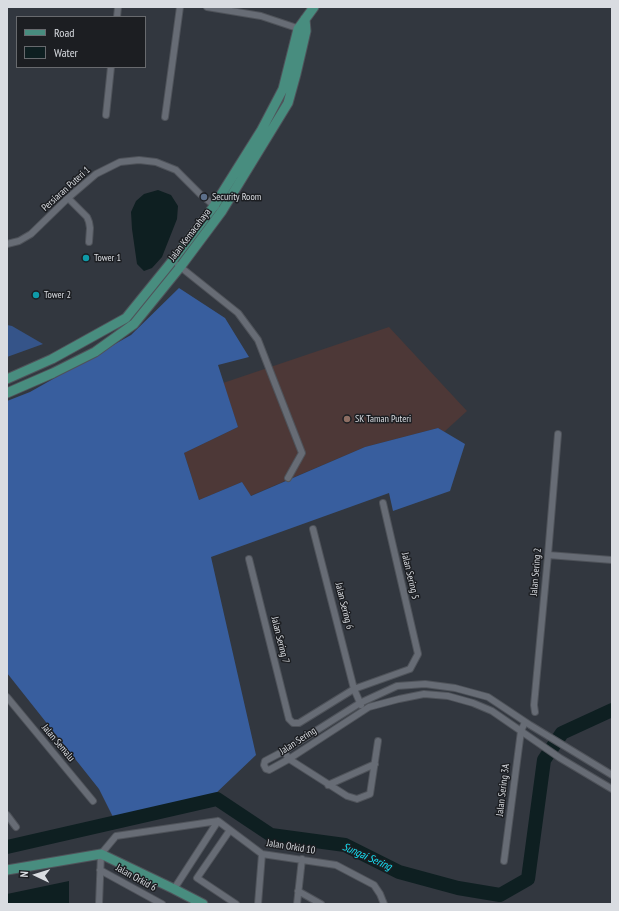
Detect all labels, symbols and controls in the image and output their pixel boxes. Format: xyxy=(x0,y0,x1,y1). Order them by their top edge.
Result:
legend xyxy=(16,16,146,68)
text: Road xyxy=(54,25,74,40)
text: Water xyxy=(54,45,78,60)
street label: Persiaran Puteri 1 xyxy=(39,164,93,214)
place label: Security Room xyxy=(212,191,261,203)
marker: Security Room xyxy=(199,192,209,202)
street label: Jalan Kemacahaya xyxy=(167,207,213,263)
place label: Tower 1 xyxy=(94,252,121,264)
marker: Tower 1 xyxy=(81,253,91,263)
place label: Tower 2 xyxy=(44,289,71,301)
marker: Tower 2 xyxy=(31,290,41,300)
place label: SK Taman Puteri xyxy=(355,413,411,425)
marker: SK Taman Puteri xyxy=(342,414,352,424)
street label: Jalan Sering 2 xyxy=(528,548,544,596)
street label: Jalan Sering 5 xyxy=(399,551,421,601)
street label: Jalan Sering 6 xyxy=(332,581,356,631)
street label: Jalan Sering 7 xyxy=(268,615,292,665)
street label: Jalan Semalu xyxy=(39,722,77,764)
street label: Jalan Sering xyxy=(277,725,319,757)
street label: Jalan Sering 3A xyxy=(494,763,512,817)
street label: Jalan Orkid 10 xyxy=(266,837,316,857)
water label: Sungai Sering xyxy=(340,840,394,874)
north arrow xyxy=(16,855,56,895)
street label: Jalan Orkid 6 xyxy=(114,862,158,894)
text: N xyxy=(17,871,31,878)

